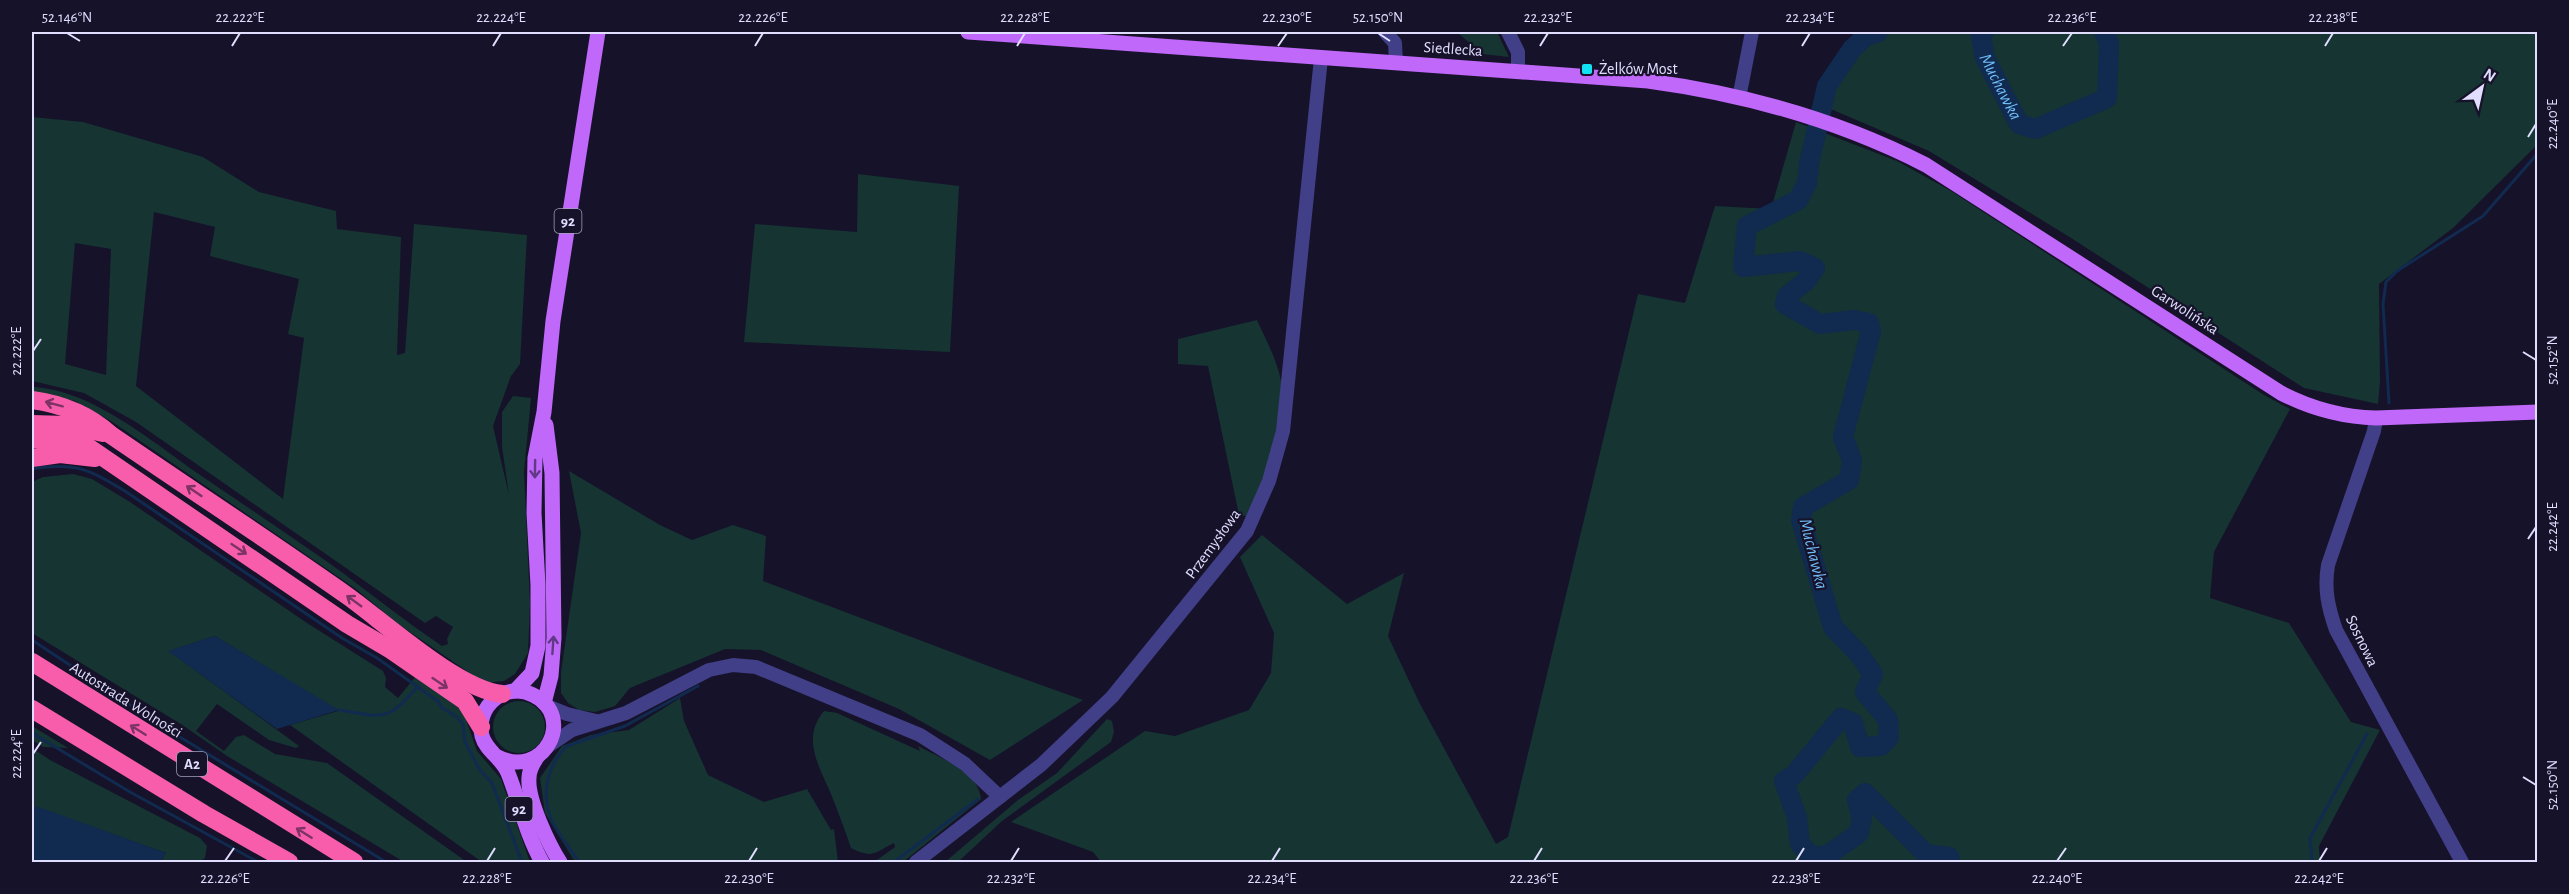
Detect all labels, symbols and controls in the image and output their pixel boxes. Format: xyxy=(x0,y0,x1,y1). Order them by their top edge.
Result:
text: 52.146°N xyxy=(42,10,92,25)
text: 22.222°E xyxy=(215,10,265,25)
text: 22.224°E xyxy=(476,10,526,25)
text: 22.226°E xyxy=(738,10,788,25)
text: 22.228°E xyxy=(1000,10,1050,25)
text: 22.230°E xyxy=(1262,10,1312,25)
text: 52.150°N xyxy=(1353,10,1403,25)
text: 22.232°E xyxy=(1524,10,1572,25)
text: 22.234°E xyxy=(1786,10,1834,25)
text: 22.236°E xyxy=(2048,10,2096,25)
text: 22.238°E xyxy=(2309,10,2357,25)
street label: Siedlecka xyxy=(1423,39,1483,59)
water label: Muchawka xyxy=(1975,51,2025,123)
north arrow xyxy=(2452,57,2512,117)
place label: Żelków Most xyxy=(1599,59,1678,77)
marker: Żelków Most xyxy=(1580,62,1594,76)
text: N xyxy=(2481,66,2499,85)
text: 22.240°E xyxy=(2545,99,2560,149)
road number: 92 xyxy=(554,209,582,233)
street label: Garwolińska xyxy=(2148,282,2222,338)
text: 22.222°E xyxy=(9,326,24,376)
text: 52.152°N xyxy=(2545,335,2560,385)
one-way arrow xyxy=(45,398,64,410)
one-way arrow xyxy=(529,459,541,479)
one-way arrow xyxy=(186,485,202,497)
text: 22.242°E xyxy=(2545,502,2560,552)
street label: Przemysłowa xyxy=(1182,506,1244,582)
water label: Muchawka xyxy=(1796,517,1830,591)
one-way arrow xyxy=(231,543,247,555)
one-way arrow xyxy=(347,595,363,608)
street label: Sosnowa xyxy=(2343,613,2381,669)
one-way arrow xyxy=(548,636,559,655)
street label: Autostrada Wolności xyxy=(67,659,185,741)
one-way arrow xyxy=(431,677,447,689)
one-way arrow xyxy=(130,724,147,736)
text: 22.224°E xyxy=(9,729,24,779)
road number: A2 xyxy=(177,752,207,776)
text: 52.150°N xyxy=(2545,760,2560,810)
road number: 92 xyxy=(506,797,532,821)
one-way arrow xyxy=(296,827,313,839)
text: 22.226°E xyxy=(200,871,250,886)
text: 22.228°E xyxy=(462,871,512,886)
text: 22.230°E xyxy=(724,871,774,886)
text: 22.232°E xyxy=(987,871,1035,886)
text: 22.234°E xyxy=(1248,871,1296,886)
text: 22.236°E xyxy=(1510,871,1558,886)
text: 22.238°E xyxy=(1772,871,1820,886)
text: 22.240°E xyxy=(2032,871,2082,886)
text: 22.242°E xyxy=(2294,871,2344,886)

